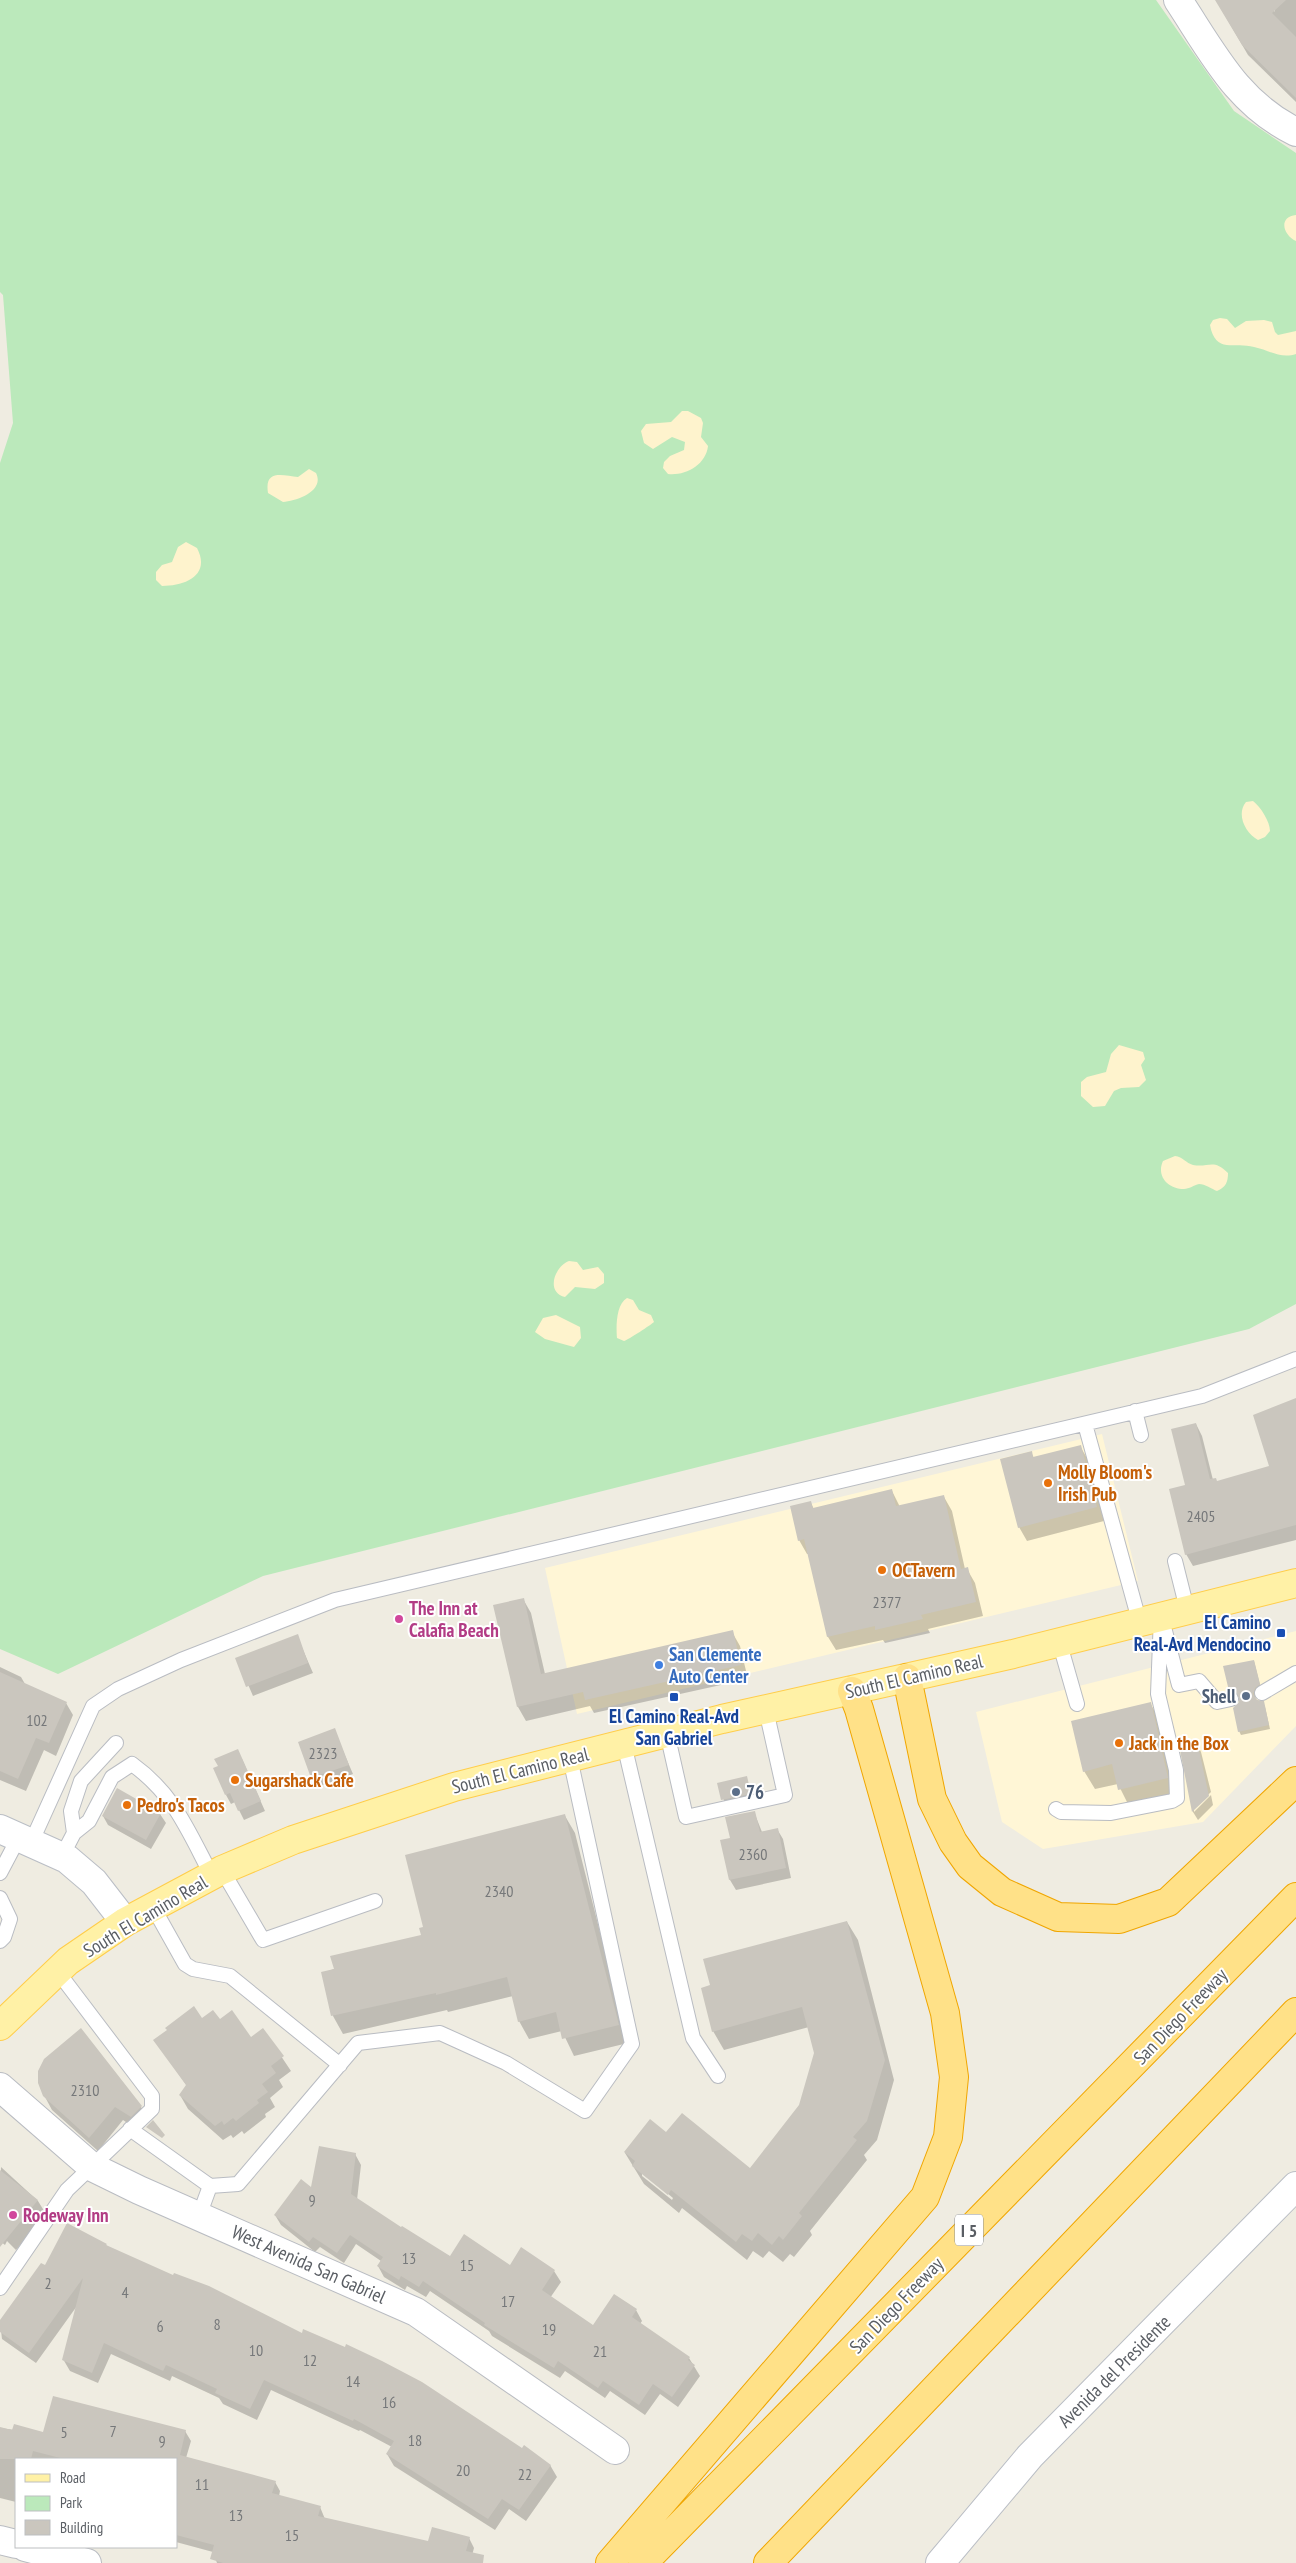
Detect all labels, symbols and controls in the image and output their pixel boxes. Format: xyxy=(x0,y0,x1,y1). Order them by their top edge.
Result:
place label: Molly Bloom's Irish Pub xyxy=(1058,1460,1153,1506)
marker: Molly Bloom's Irish Pub xyxy=(1042,1477,1054,1489)
house number: 2405 xyxy=(1187,1506,1215,1526)
place label: OCTavern xyxy=(892,1558,955,1582)
marker: OCTavern xyxy=(876,1564,888,1576)
house number: 2377 xyxy=(873,1592,901,1612)
place label: The Inn at Calafia Beach xyxy=(409,1596,499,1642)
place label: El Camino Real-Avd Mendocino xyxy=(1134,1610,1271,1656)
marker: The Inn at Calafia Beach xyxy=(393,1613,405,1625)
marker: El Camino Real-Avd Mendocino xyxy=(1275,1627,1287,1639)
place label: San Clemente Auto Center xyxy=(668,1642,762,1688)
street label: South El Camino Real xyxy=(843,1648,986,1703)
marker: San Clemente Auto Center xyxy=(653,1659,665,1671)
place label: Shell xyxy=(1202,1684,1236,1708)
marker: Shell xyxy=(1240,1690,1252,1702)
marker: El Camino Real-Avd San Gabriel xyxy=(668,1691,680,1703)
place label: El Camino Real-Avd San Gabriel xyxy=(609,1704,739,1750)
house number: 102 xyxy=(26,1710,48,1730)
place label: Jack in the Box xyxy=(1128,1731,1229,1755)
marker: Jack in the Box xyxy=(1113,1737,1125,1749)
street label: South El Camino Real xyxy=(449,1741,591,1799)
house number: 2323 xyxy=(309,1743,337,1763)
place label: Sugarshack Cafe xyxy=(245,1768,354,1792)
marker: Sugarshack Cafe xyxy=(229,1774,241,1786)
place label: 76 xyxy=(746,1780,764,1804)
marker: 76 xyxy=(730,1786,742,1798)
place label: Pedro's Tacos xyxy=(137,1793,225,1817)
marker: Pedro's Tacos xyxy=(121,1799,133,1811)
house number: 2360 xyxy=(739,1844,767,1864)
street label: South El Camino Real xyxy=(79,1869,212,1962)
house number: 2340 xyxy=(485,1881,513,1901)
street label: San Diego Freeway xyxy=(1128,1962,1233,2069)
house number: 2310 xyxy=(71,2080,99,2100)
house number: 9 xyxy=(308,2190,316,2210)
place label: Rodeway Inn xyxy=(23,2203,109,2227)
marker: Rodeway Inn xyxy=(7,2209,19,2221)
road number: I 5 xyxy=(955,2214,983,2246)
street label: West Avenida San Gabriel xyxy=(228,2219,390,2309)
house number: 13 xyxy=(402,2248,416,2268)
street label: San Diego Freeway xyxy=(844,2251,949,2358)
house number: 15 xyxy=(460,2255,474,2275)
house number: 2 xyxy=(44,2273,52,2293)
house number: 4 xyxy=(121,2282,129,2302)
house number: 17 xyxy=(501,2291,515,2311)
street label: Avenida del Presidente xyxy=(1053,2310,1175,2432)
house number: 8 xyxy=(213,2314,221,2334)
house number: 6 xyxy=(156,2316,164,2336)
house number: 19 xyxy=(542,2319,556,2339)
house number: 10 xyxy=(249,2340,263,2360)
house number: 21 xyxy=(593,2341,607,2361)
house number: 12 xyxy=(303,2350,317,2370)
house number: 14 xyxy=(346,2371,360,2391)
house number: 16 xyxy=(382,2392,396,2412)
house number: 7 xyxy=(109,2421,117,2441)
house number: 5 xyxy=(60,2422,68,2442)
house number: 18 xyxy=(408,2430,422,2450)
house number: 9 xyxy=(158,2431,166,2451)
legend xyxy=(15,2458,178,2548)
house number: 20 xyxy=(456,2460,470,2480)
house number: 22 xyxy=(518,2464,532,2484)
text: Road xyxy=(60,2468,86,2487)
house number: 11 xyxy=(195,2474,209,2494)
text: Park xyxy=(60,2493,82,2512)
house number: 13 xyxy=(229,2505,243,2525)
text: Building xyxy=(60,2518,103,2537)
house number: 15 xyxy=(285,2525,299,2545)

